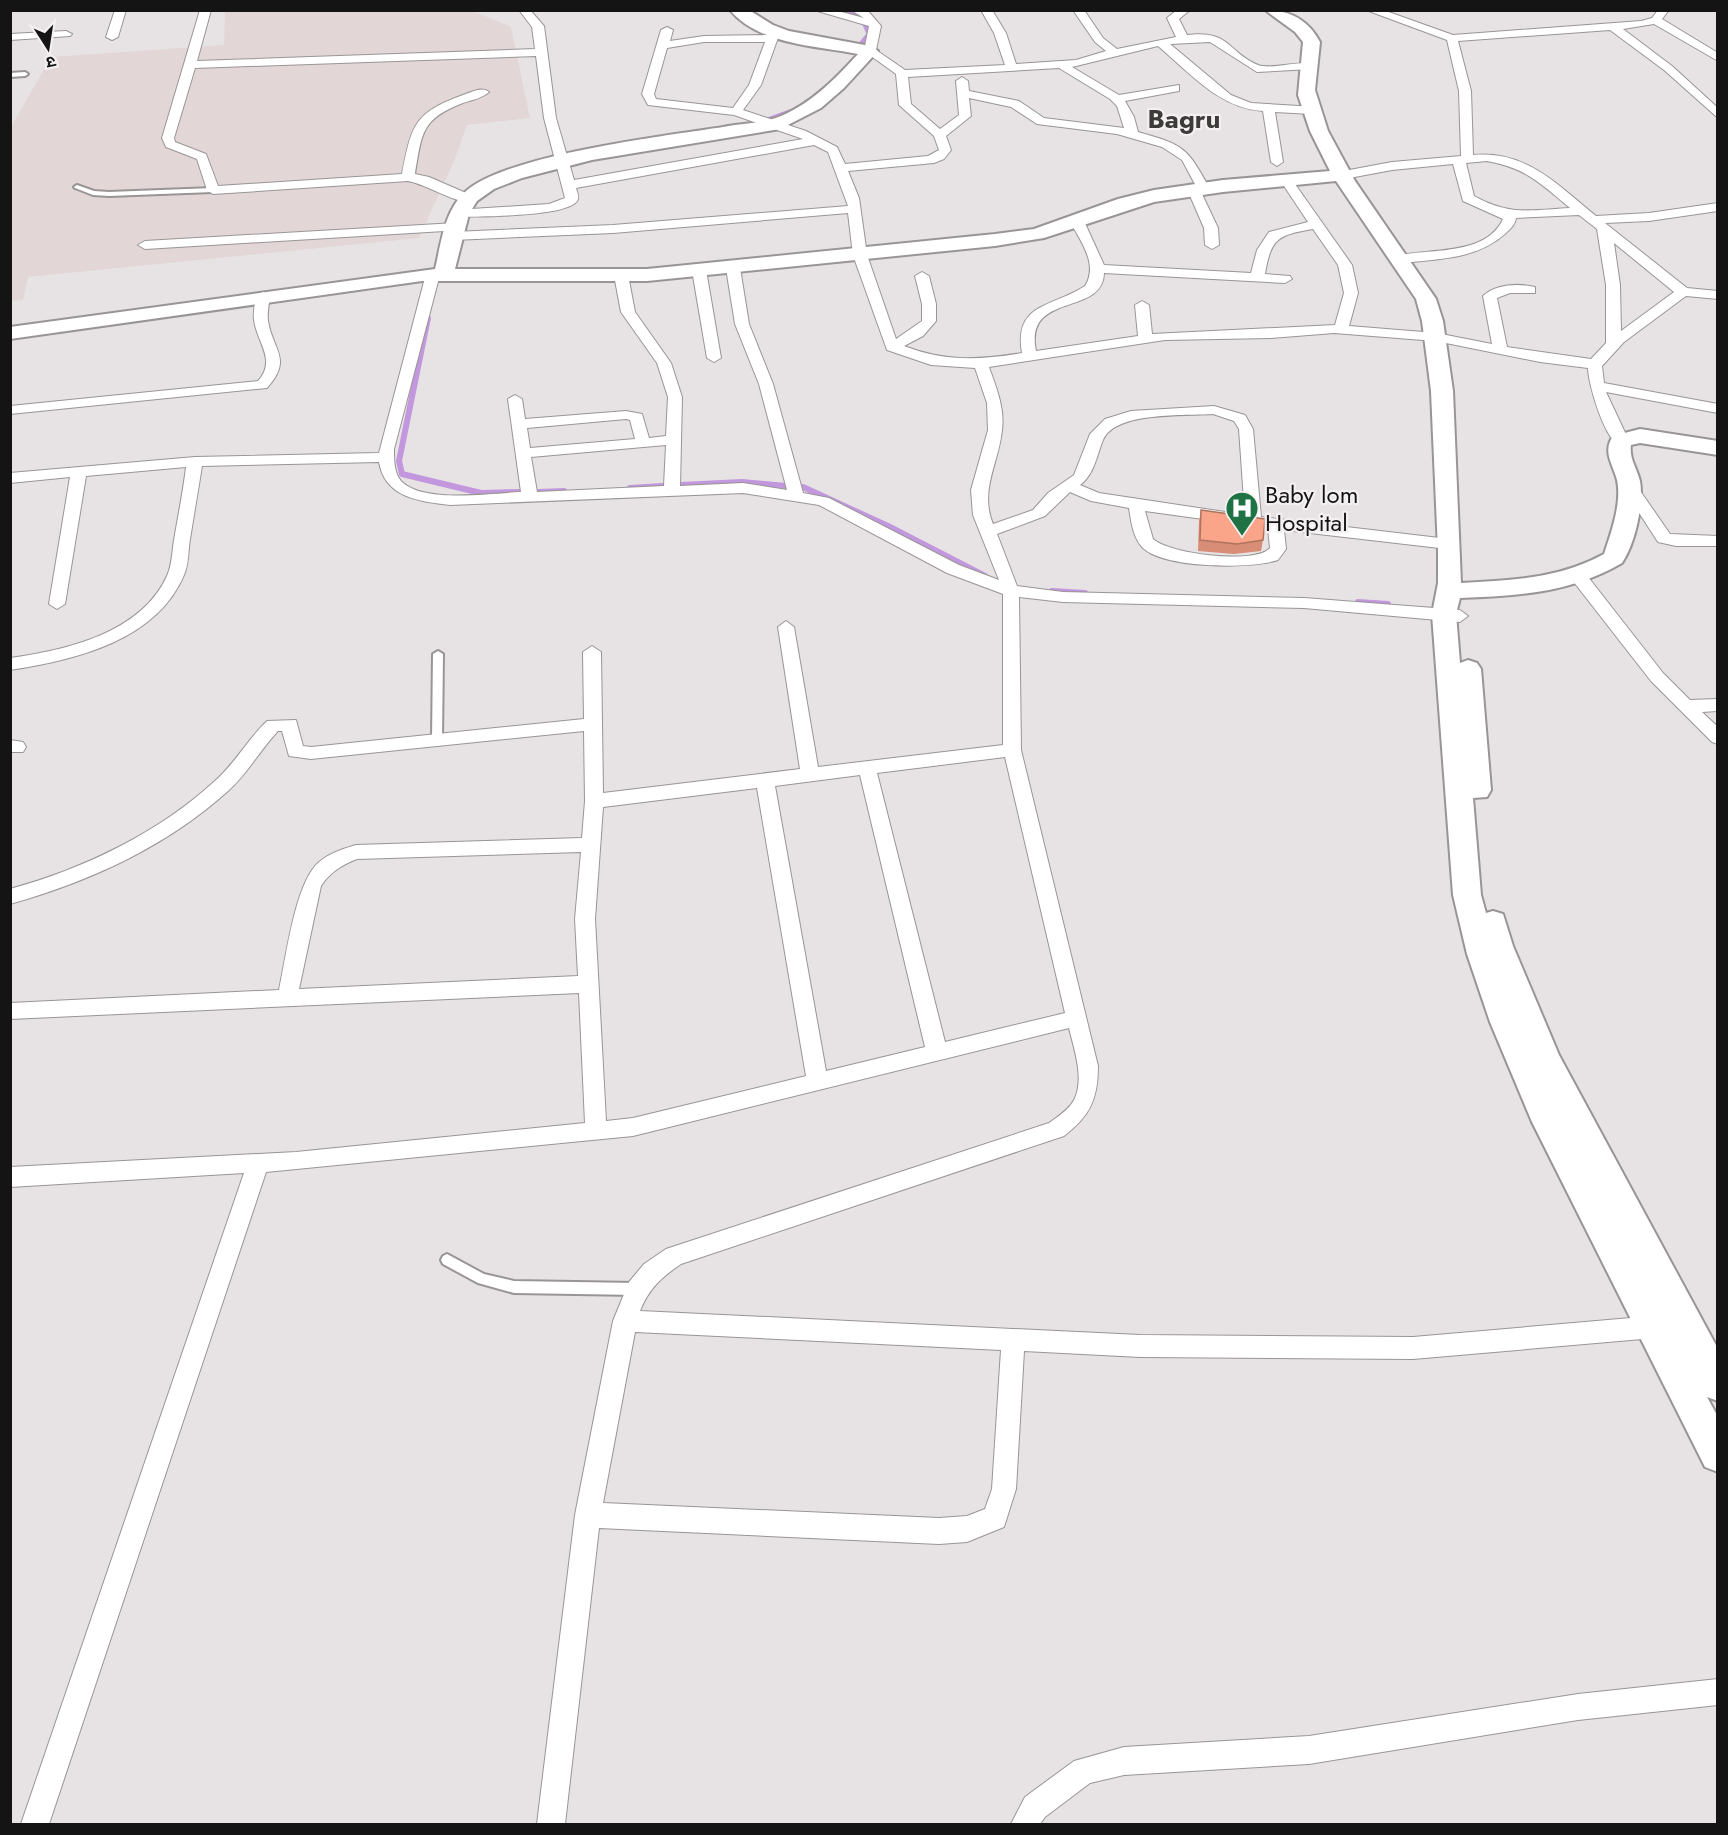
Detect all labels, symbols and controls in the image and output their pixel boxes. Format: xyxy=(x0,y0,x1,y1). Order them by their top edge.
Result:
north arrow xyxy=(18,18,78,78)
text: उ xyxy=(43,50,58,75)
district label: Bagru xyxy=(1148,100,1220,138)
place label: Baby lom Hospital xyxy=(1265,477,1358,540)
hospital icon: Baby lom Hospital xyxy=(1224,490,1260,537)

